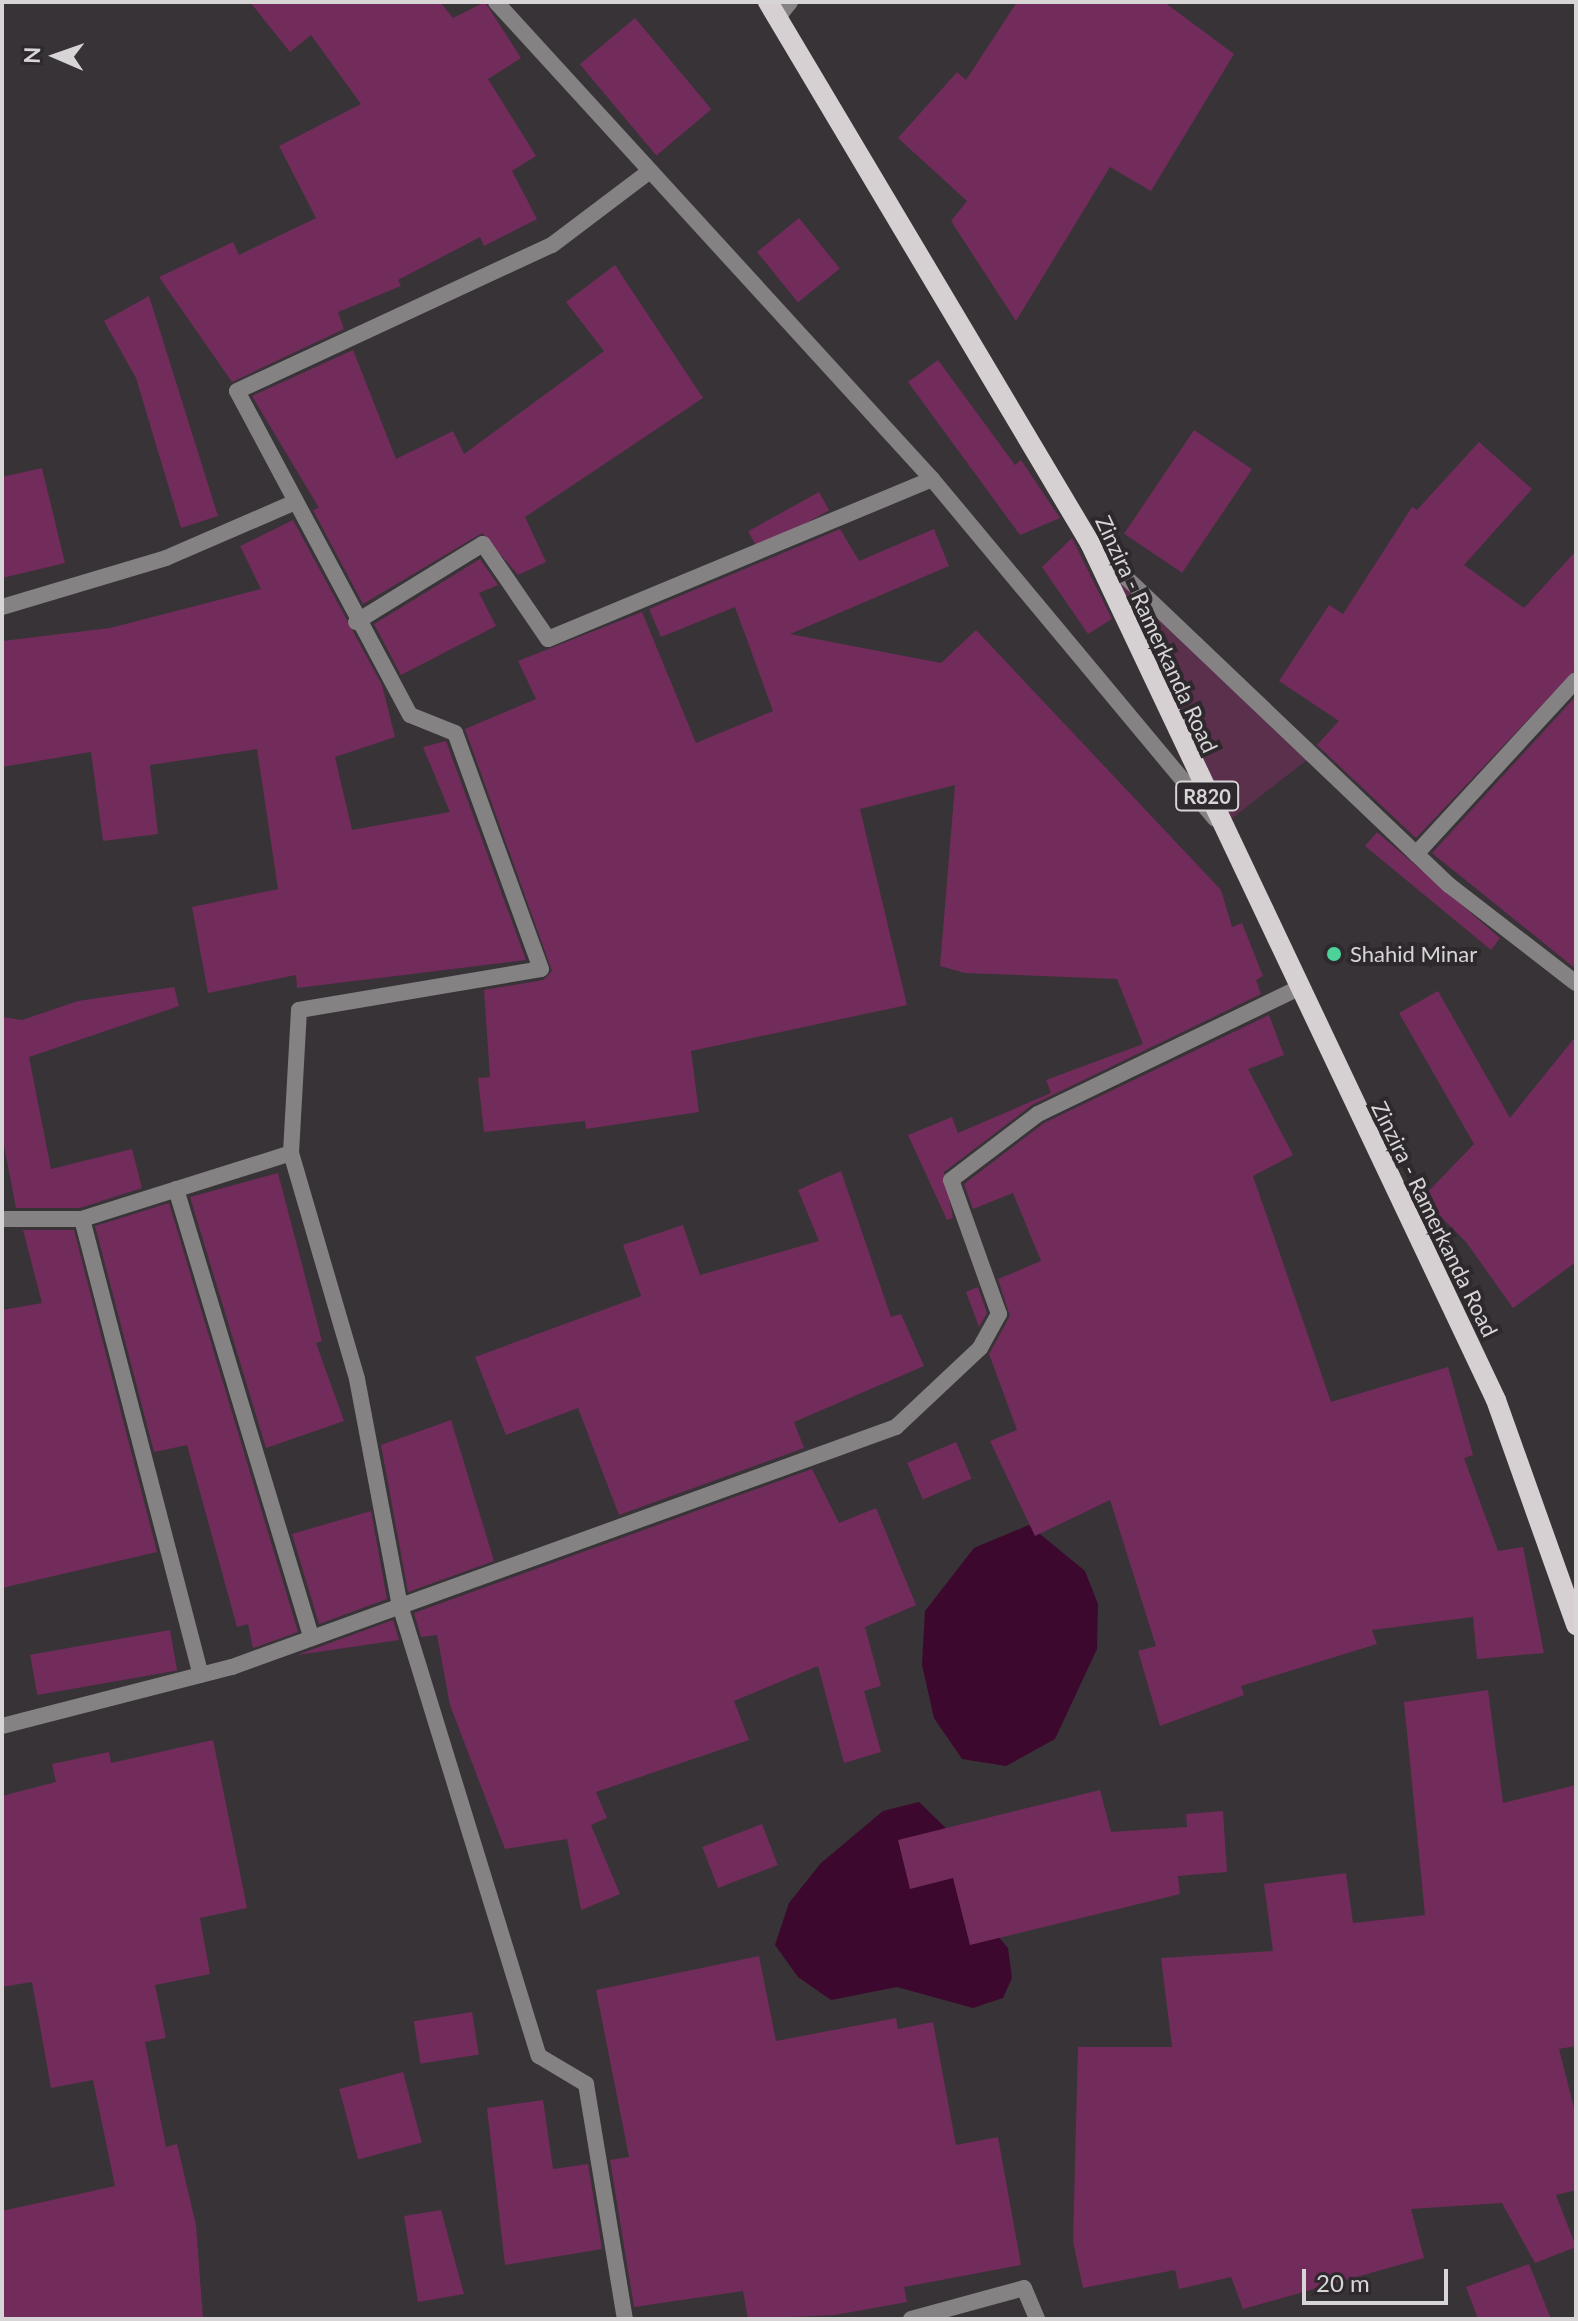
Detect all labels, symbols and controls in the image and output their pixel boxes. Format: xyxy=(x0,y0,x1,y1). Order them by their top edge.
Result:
north arrow xyxy=(16,16,96,96)
text: N xyxy=(18,46,45,64)
street label: Zinzira - Ramerkanda Road xyxy=(1090,511,1224,757)
road number: R820 xyxy=(1175,780,1239,812)
place label: Shahid Minar xyxy=(1350,941,1477,967)
marker: Shahid Minar xyxy=(1325,945,1343,963)
street label: Zinzira - Ramerkanda Road xyxy=(1366,1097,1504,1341)
scale bar xyxy=(1306,2253,1452,2303)
text: 20 m xyxy=(1316,2268,1370,2297)

